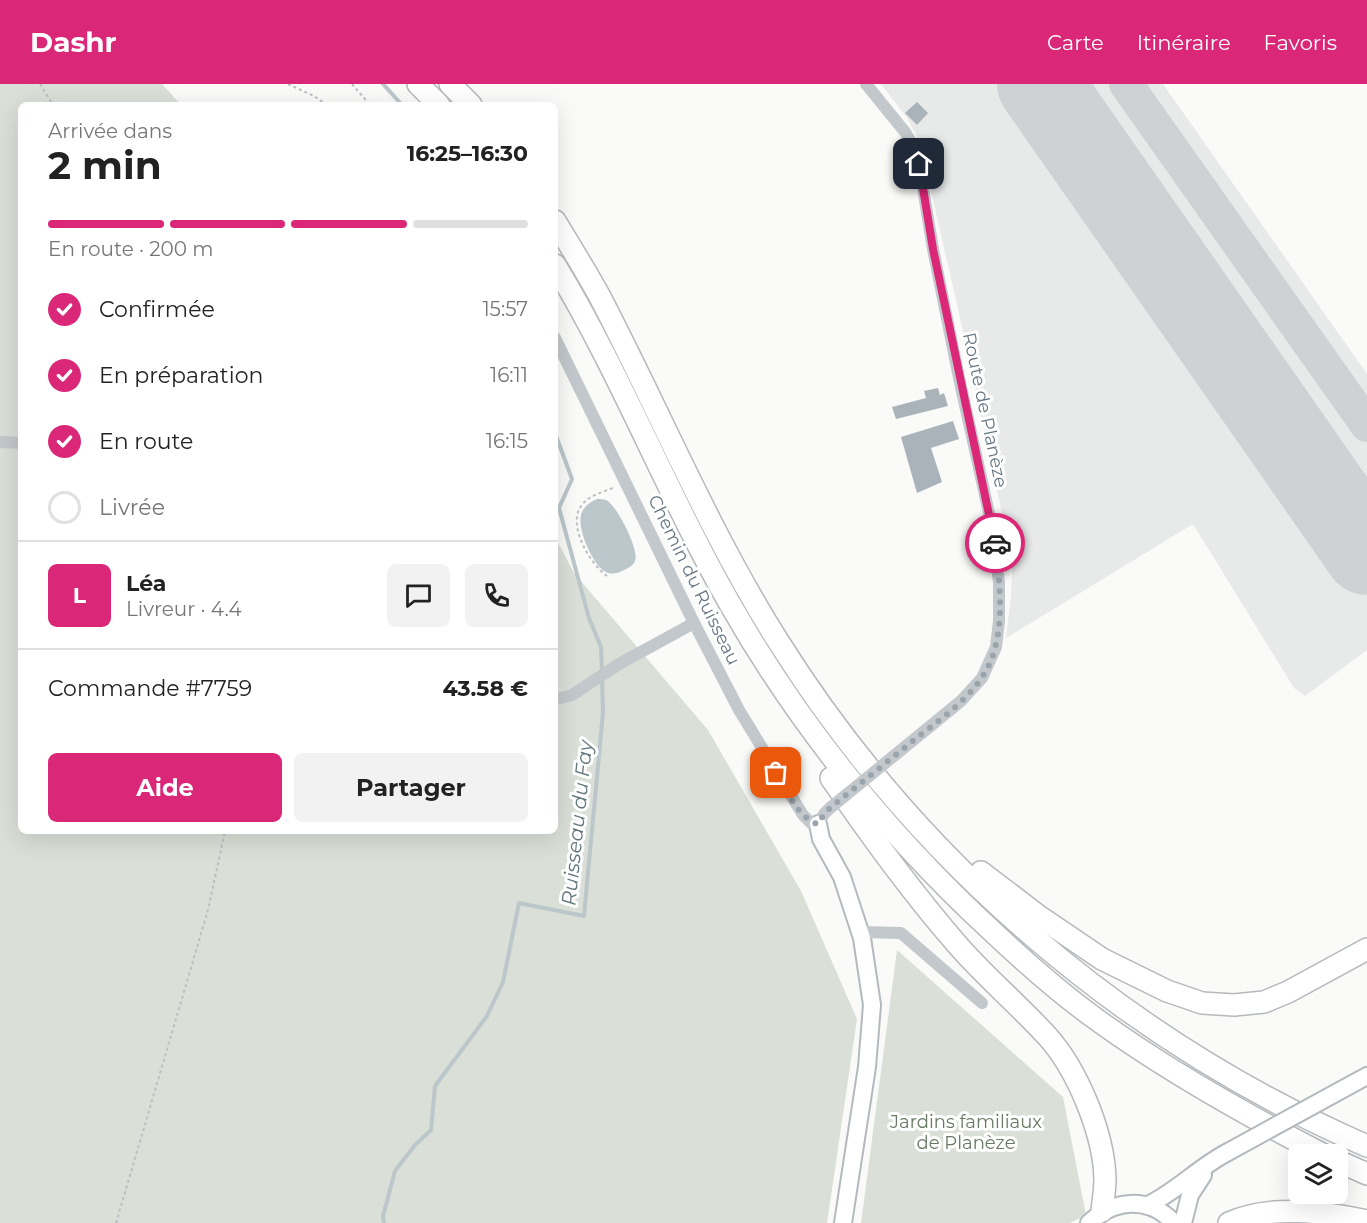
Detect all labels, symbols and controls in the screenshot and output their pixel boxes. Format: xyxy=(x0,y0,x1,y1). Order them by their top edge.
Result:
text: Dashr xyxy=(30,25,117,59)
text: Carte xyxy=(1047,30,1104,55)
text: Itinéraire xyxy=(1137,30,1231,55)
text: Favoris xyxy=(1264,30,1337,55)
text: Arrivée dans xyxy=(48,119,172,143)
pin xyxy=(893,138,944,189)
text: 16:25–16:30 xyxy=(407,140,528,167)
text: 2 min xyxy=(48,141,162,189)
icon: home xyxy=(902,147,935,180)
text: En route · 200 m xyxy=(48,237,214,261)
icon: check xyxy=(48,293,81,326)
text: Confirmée xyxy=(99,296,215,323)
text: 15:57 xyxy=(482,297,528,321)
street label: Route de Planèze xyxy=(958,330,1012,490)
icon: check xyxy=(48,359,81,392)
text: En préparation xyxy=(99,362,263,389)
text: 16:11 xyxy=(490,363,528,387)
icon: check xyxy=(48,425,81,458)
text: En route xyxy=(99,428,193,455)
text: 16:15 xyxy=(486,429,528,453)
street label: Chemin du Ruisseau xyxy=(643,491,745,669)
text: Livrée xyxy=(99,494,165,521)
courier xyxy=(965,513,1025,573)
icon: car xyxy=(979,527,1012,560)
button: chat xyxy=(387,564,450,627)
button: phone xyxy=(465,564,528,627)
text: Léa xyxy=(126,570,166,597)
text: L xyxy=(73,582,86,609)
text: Livreur · 4.4 xyxy=(126,597,242,621)
text: Commande #7759 xyxy=(48,675,252,702)
text: 43.58 € xyxy=(443,675,528,702)
water label: Ruisseau du Fay xyxy=(556,738,598,907)
pin xyxy=(750,747,801,798)
button: Aide xyxy=(48,753,282,822)
button: Partager xyxy=(294,753,528,822)
icon: bag xyxy=(759,756,792,789)
park label: Jardins familiaux de Planèze xyxy=(889,1111,1042,1154)
map controls xyxy=(1288,1144,1348,1204)
button: layers xyxy=(1288,1144,1348,1204)

